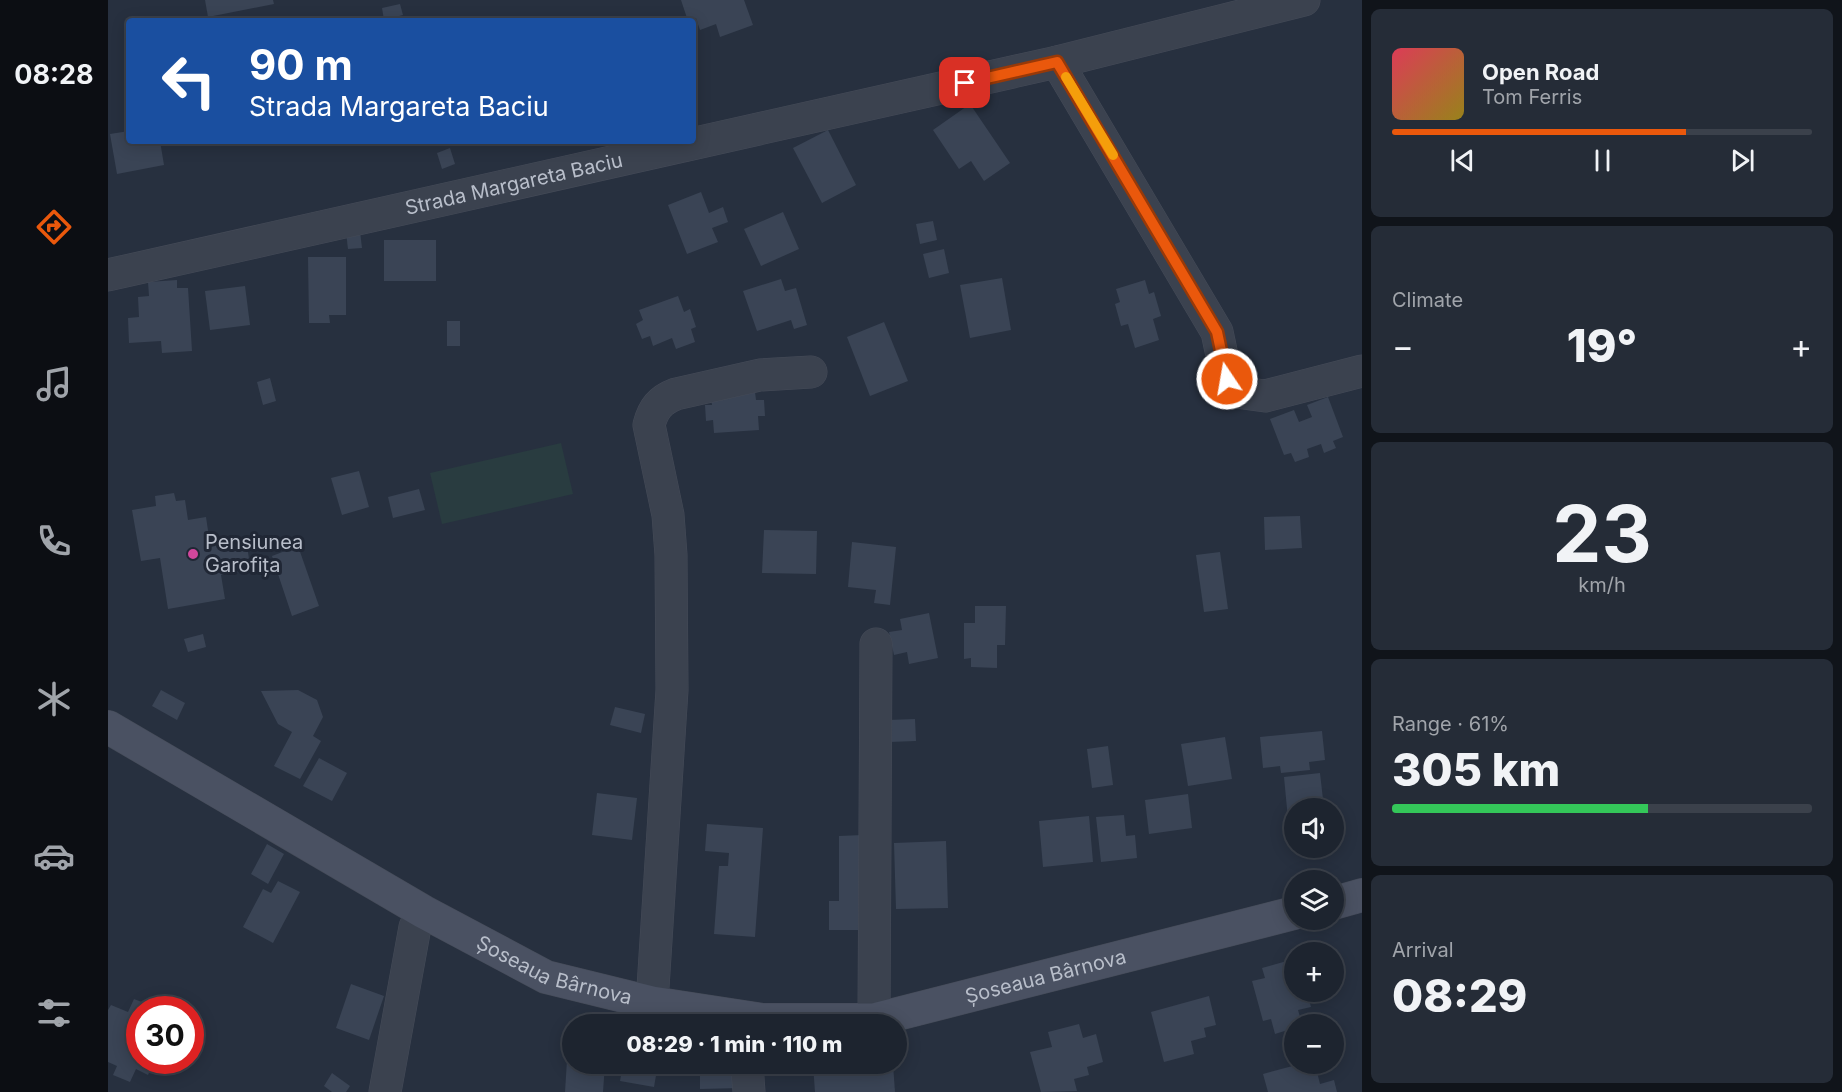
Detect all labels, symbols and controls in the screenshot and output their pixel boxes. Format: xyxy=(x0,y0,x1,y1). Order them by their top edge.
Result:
text: 90 m xyxy=(249,39,353,90)
icon: left xyxy=(150,42,228,120)
pin xyxy=(939,57,990,108)
text: 08:28 xyxy=(14,58,94,91)
text: Open Road xyxy=(1482,59,1599,85)
icon: arrive xyxy=(948,66,981,99)
text: Tom Ferris xyxy=(1482,85,1582,109)
text: Strada Margareta Baciu xyxy=(249,90,549,123)
icon: previous xyxy=(1446,144,1479,177)
icon: pause xyxy=(1586,144,1619,177)
icon: next xyxy=(1726,144,1759,177)
street label: Strada Margareta Baciu xyxy=(403,148,625,220)
icon: directions xyxy=(33,206,75,248)
text: Climate xyxy=(1392,288,1463,312)
text: 19° xyxy=(1567,318,1637,373)
text: − xyxy=(1392,326,1414,366)
text: + xyxy=(1790,326,1812,366)
position arrow xyxy=(1195,347,1259,411)
icon: music xyxy=(33,363,75,405)
text: 23 xyxy=(1552,486,1652,581)
icon: phone xyxy=(33,520,75,562)
place label: Pensiunea Garofița xyxy=(205,530,303,577)
marker: Pensiunea Garofița xyxy=(186,547,200,561)
text: km/h xyxy=(1578,573,1626,597)
icon: climate xyxy=(33,678,75,720)
text: Range · 61% xyxy=(1392,712,1509,736)
text: 305 km xyxy=(1392,742,1560,797)
map controls xyxy=(1284,798,1344,1074)
button: sound xyxy=(1284,798,1344,858)
icon: car xyxy=(33,835,75,877)
button: layers xyxy=(1284,870,1344,930)
street label: Șoseaua Bârnova xyxy=(472,930,635,1010)
text: Arrival xyxy=(1392,938,1454,962)
button: + xyxy=(1284,942,1344,1002)
street label: Șoseaua Bârnova xyxy=(963,944,1129,1008)
text: 08:29 xyxy=(1392,968,1527,1023)
icon: filters xyxy=(33,992,75,1034)
speed limit sign: 30 xyxy=(126,996,204,1074)
button: − xyxy=(1284,1014,1344,1074)
text: 08:29 · 1 min · 110 m xyxy=(627,1031,842,1057)

